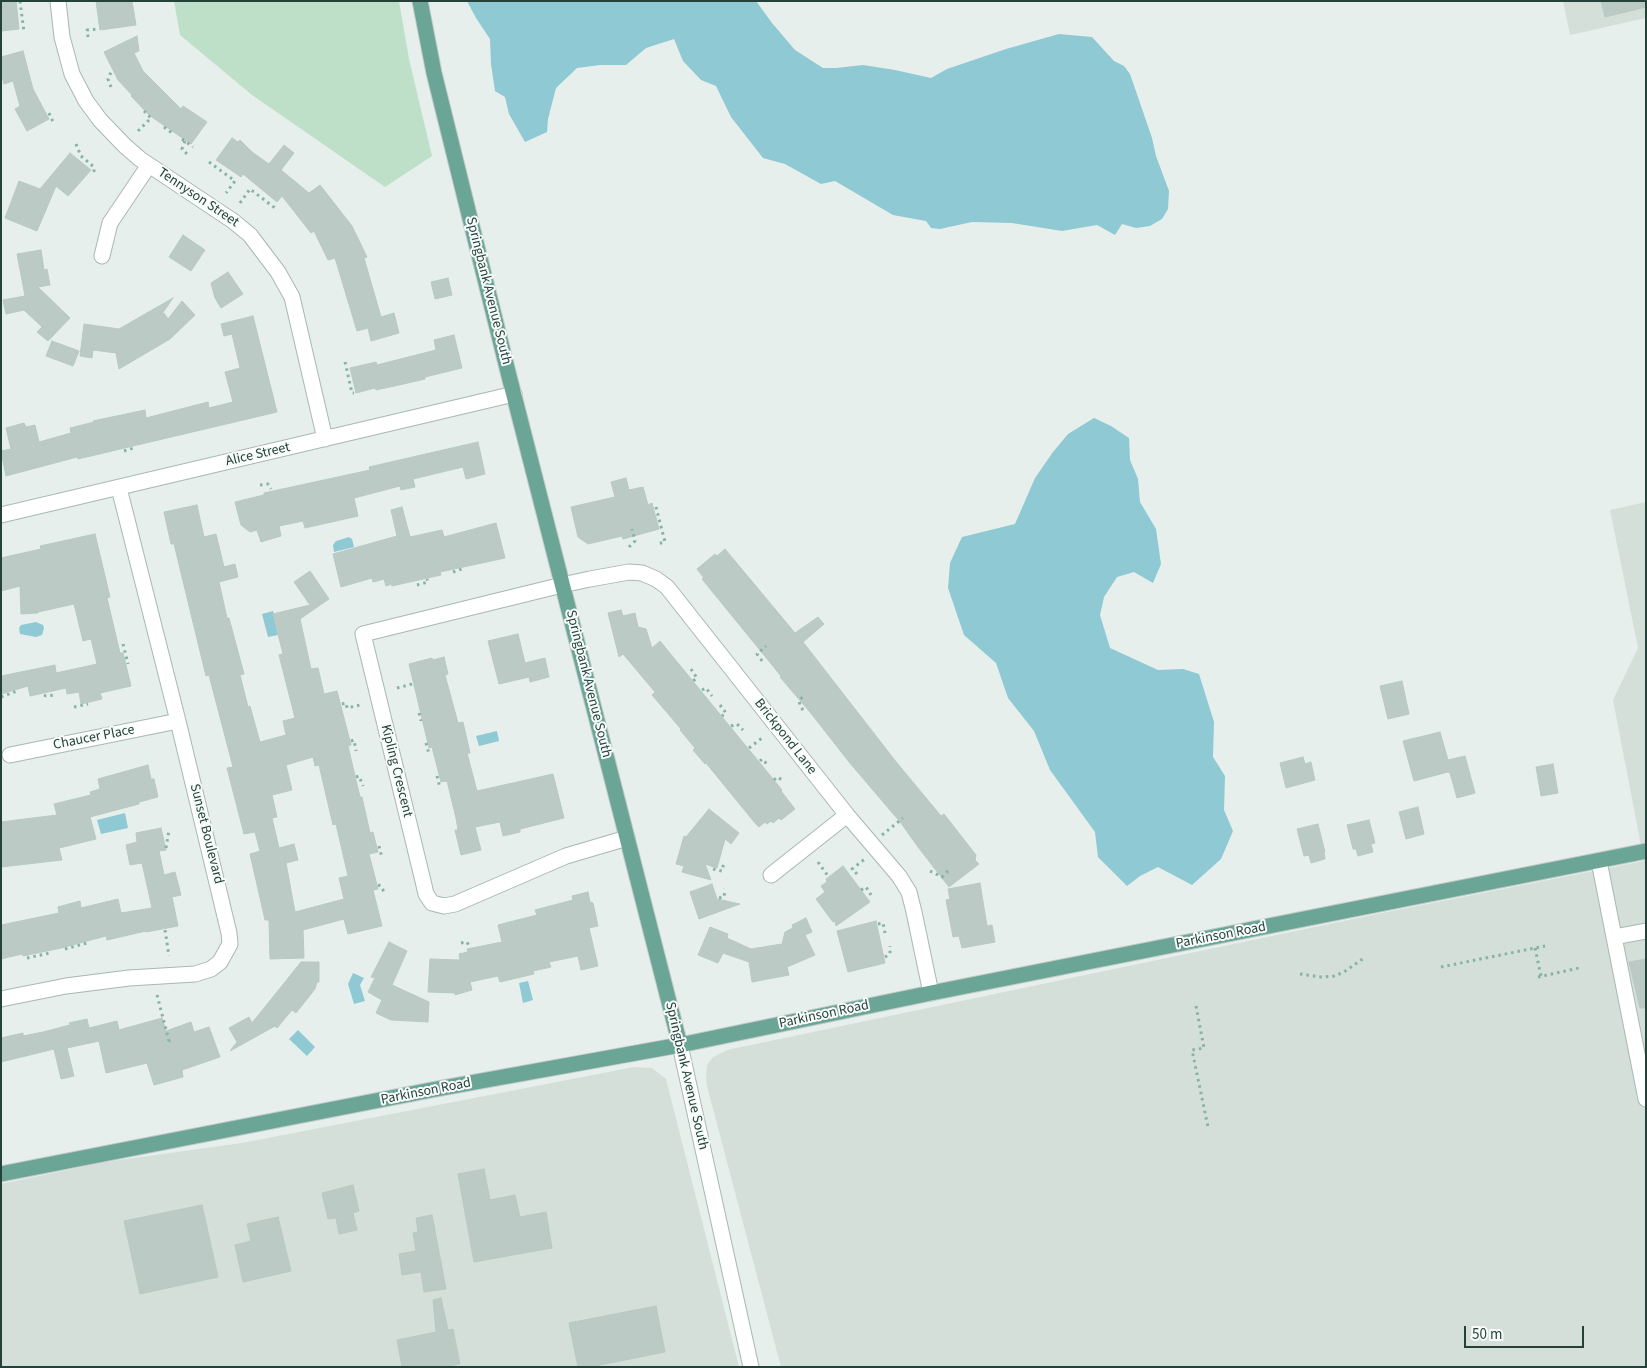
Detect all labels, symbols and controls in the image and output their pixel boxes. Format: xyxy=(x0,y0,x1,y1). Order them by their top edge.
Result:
street label: Tennyson Street xyxy=(154,165,242,231)
street label: Springbank Avenue South xyxy=(462,216,514,366)
street label: Alice Street xyxy=(224,439,292,471)
street label: Springbank Avenue South xyxy=(562,609,614,759)
street label: Brickpond Lane xyxy=(750,696,820,778)
street label: Chaucer Place xyxy=(52,722,136,754)
street label: Kipling Crescent xyxy=(376,723,416,819)
street label: Sunset Boulevard xyxy=(185,782,227,886)
street label: Parkinson Road xyxy=(1175,919,1267,953)
street label: Parkinson Road xyxy=(778,997,870,1033)
street label: Springbank Avenue South xyxy=(661,1000,711,1152)
street label: Parkinson Road xyxy=(380,1075,472,1109)
scale bar xyxy=(1467,1316,1587,1348)
text: 50 m xyxy=(1472,1324,1502,1345)

